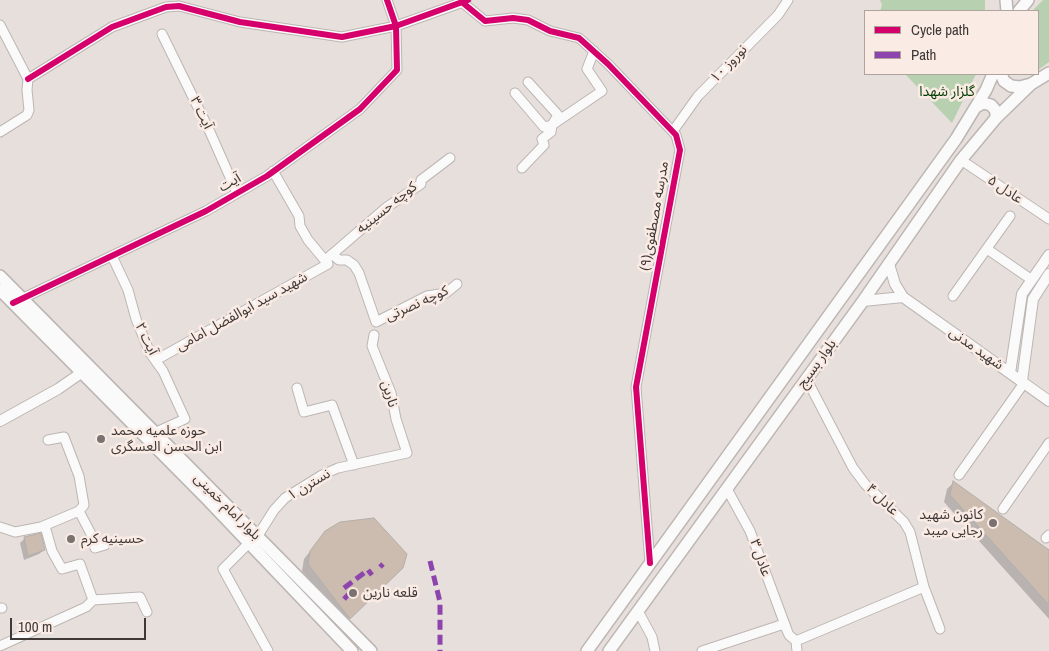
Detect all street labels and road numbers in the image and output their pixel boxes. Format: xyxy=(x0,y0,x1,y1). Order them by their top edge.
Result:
street label: نوروز ۱۰ xyxy=(707,42,751,86)
street label: آیت ۳ xyxy=(186,94,216,132)
street label: مدرسه مصطفوی(۹) xyxy=(637,160,673,272)
street label: آیت xyxy=(216,170,244,196)
street label: عادل ۵ xyxy=(984,172,1026,208)
street label: کوچه حسینیه xyxy=(353,179,421,237)
street label: شهید سید ابوالفضل امامی xyxy=(173,269,311,355)
street label: کوچه نصرتی xyxy=(383,283,451,325)
street label: آیت ۲ xyxy=(131,320,161,358)
street label: شهید مدنی xyxy=(945,324,1007,374)
street label: بلوار بسیج xyxy=(794,336,840,392)
street label: نارین xyxy=(377,379,401,409)
street label: نسترن ۱ xyxy=(284,466,334,504)
street label: بلوار امام خمینی xyxy=(190,470,264,544)
street label: عادل ۴ xyxy=(862,481,902,519)
street label: عادل ۳ xyxy=(746,537,774,579)

